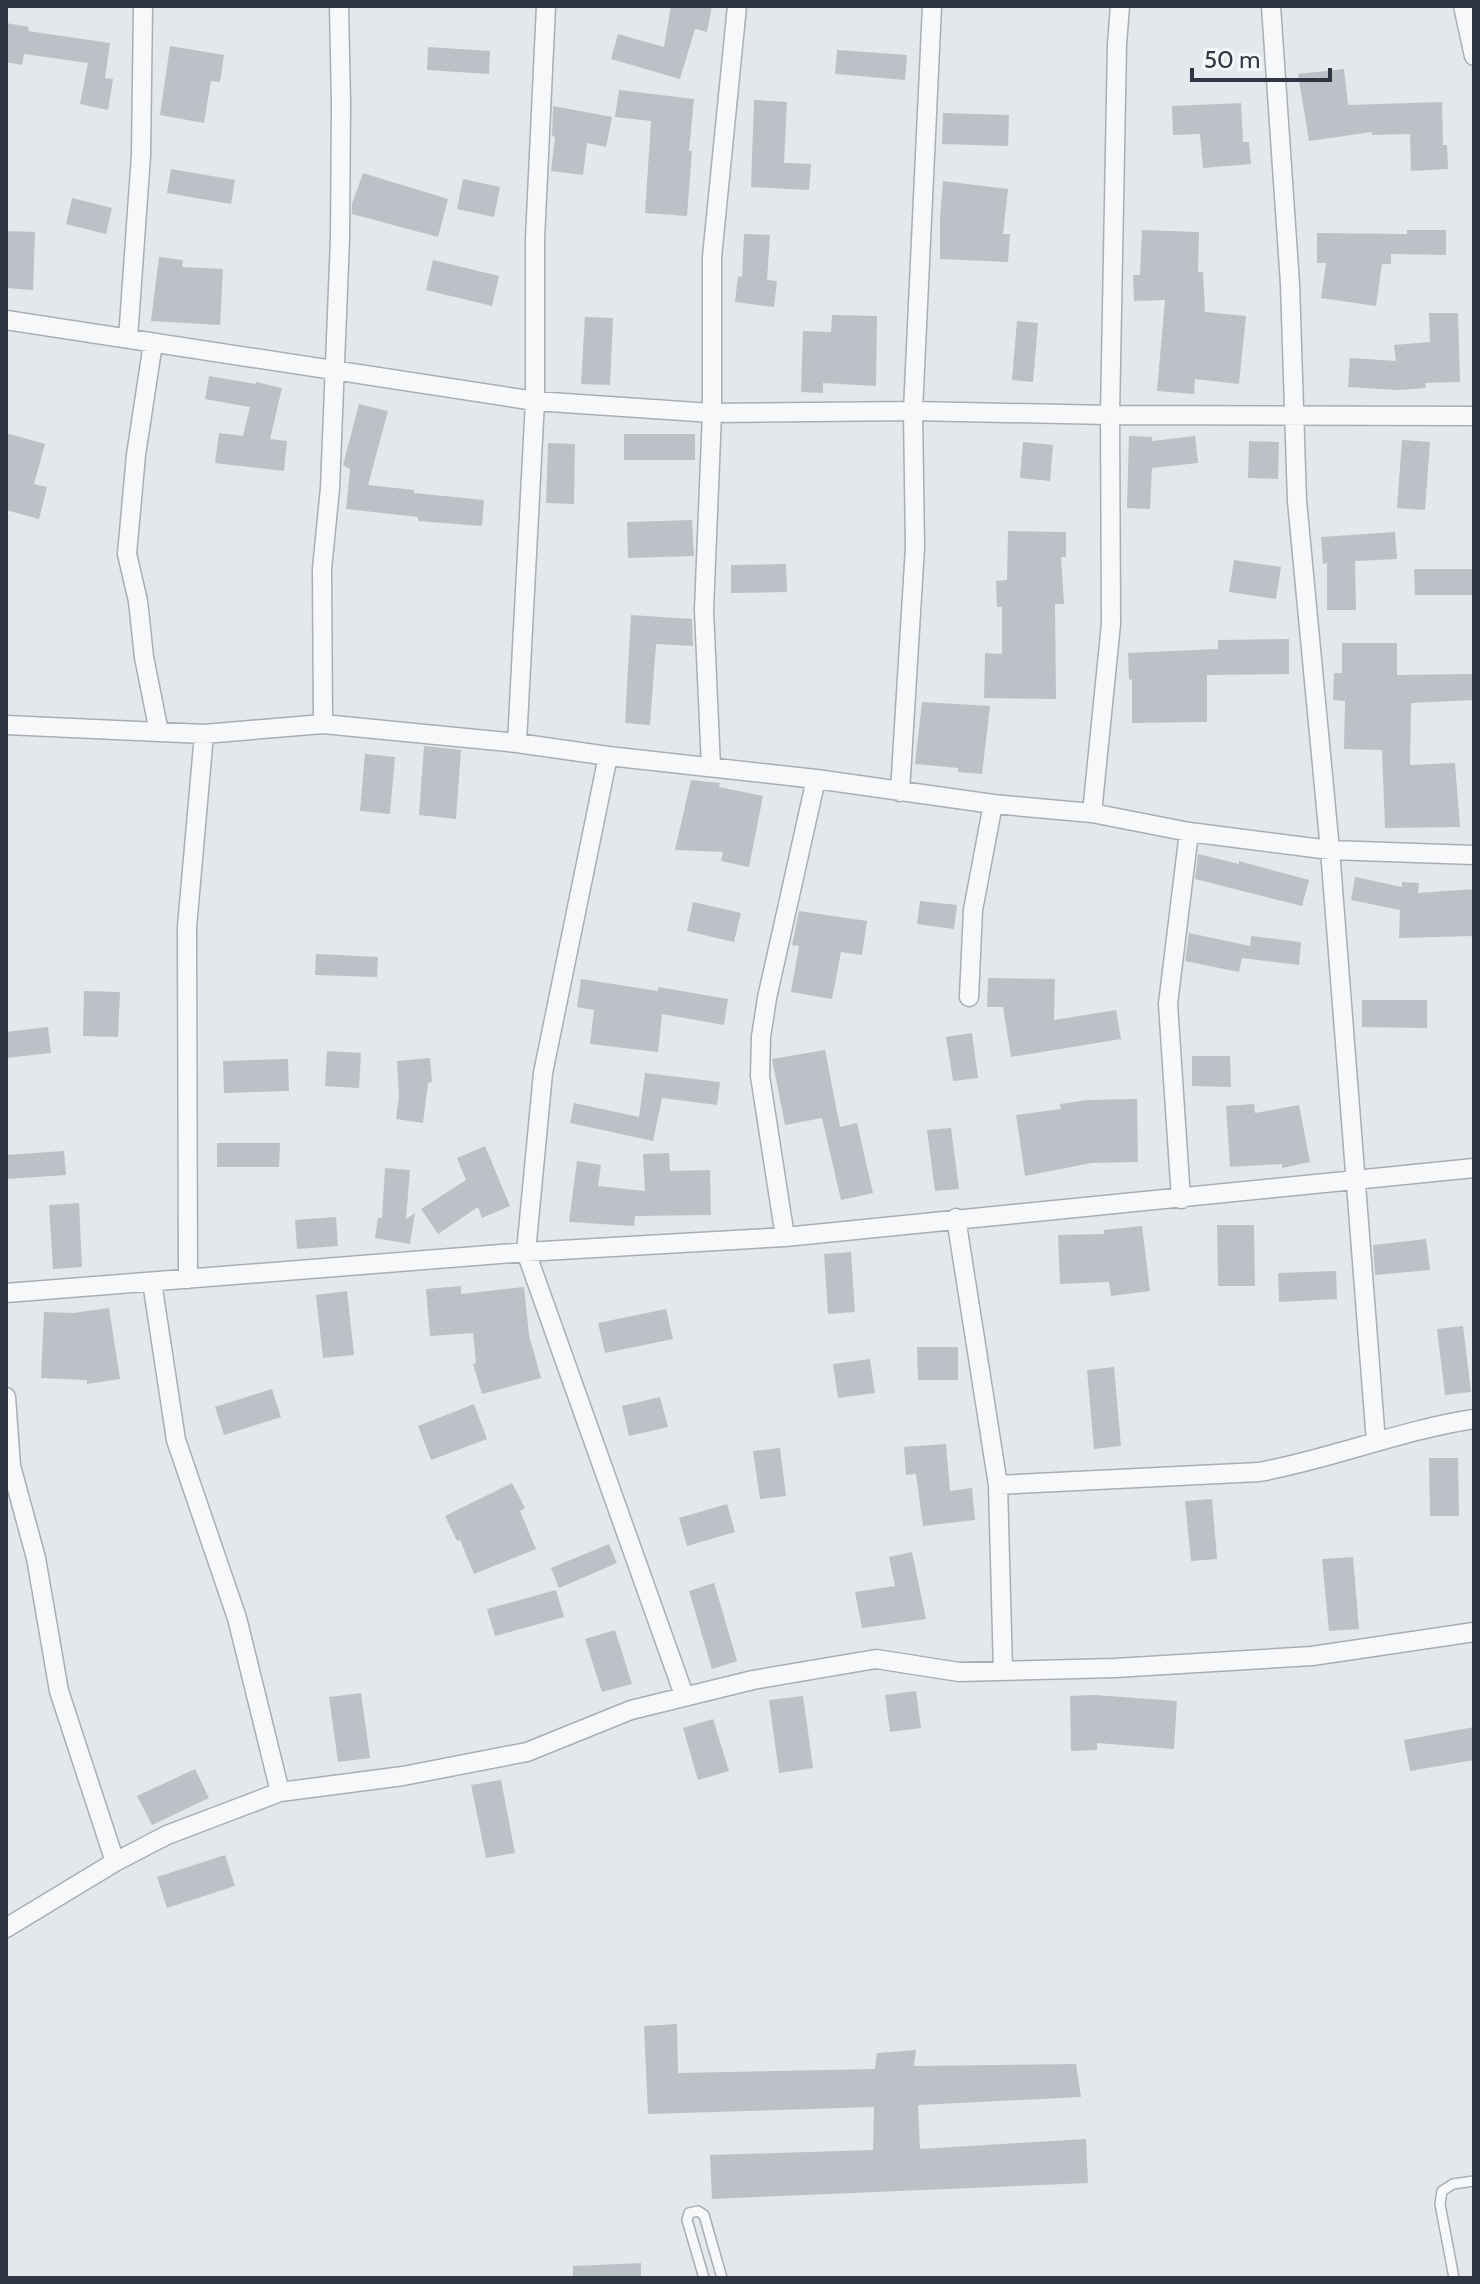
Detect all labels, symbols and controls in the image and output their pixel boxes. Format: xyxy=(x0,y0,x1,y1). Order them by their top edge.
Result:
scale bar xyxy=(1192,32,1330,82)
text: 50 m xyxy=(1204,45,1260,74)

